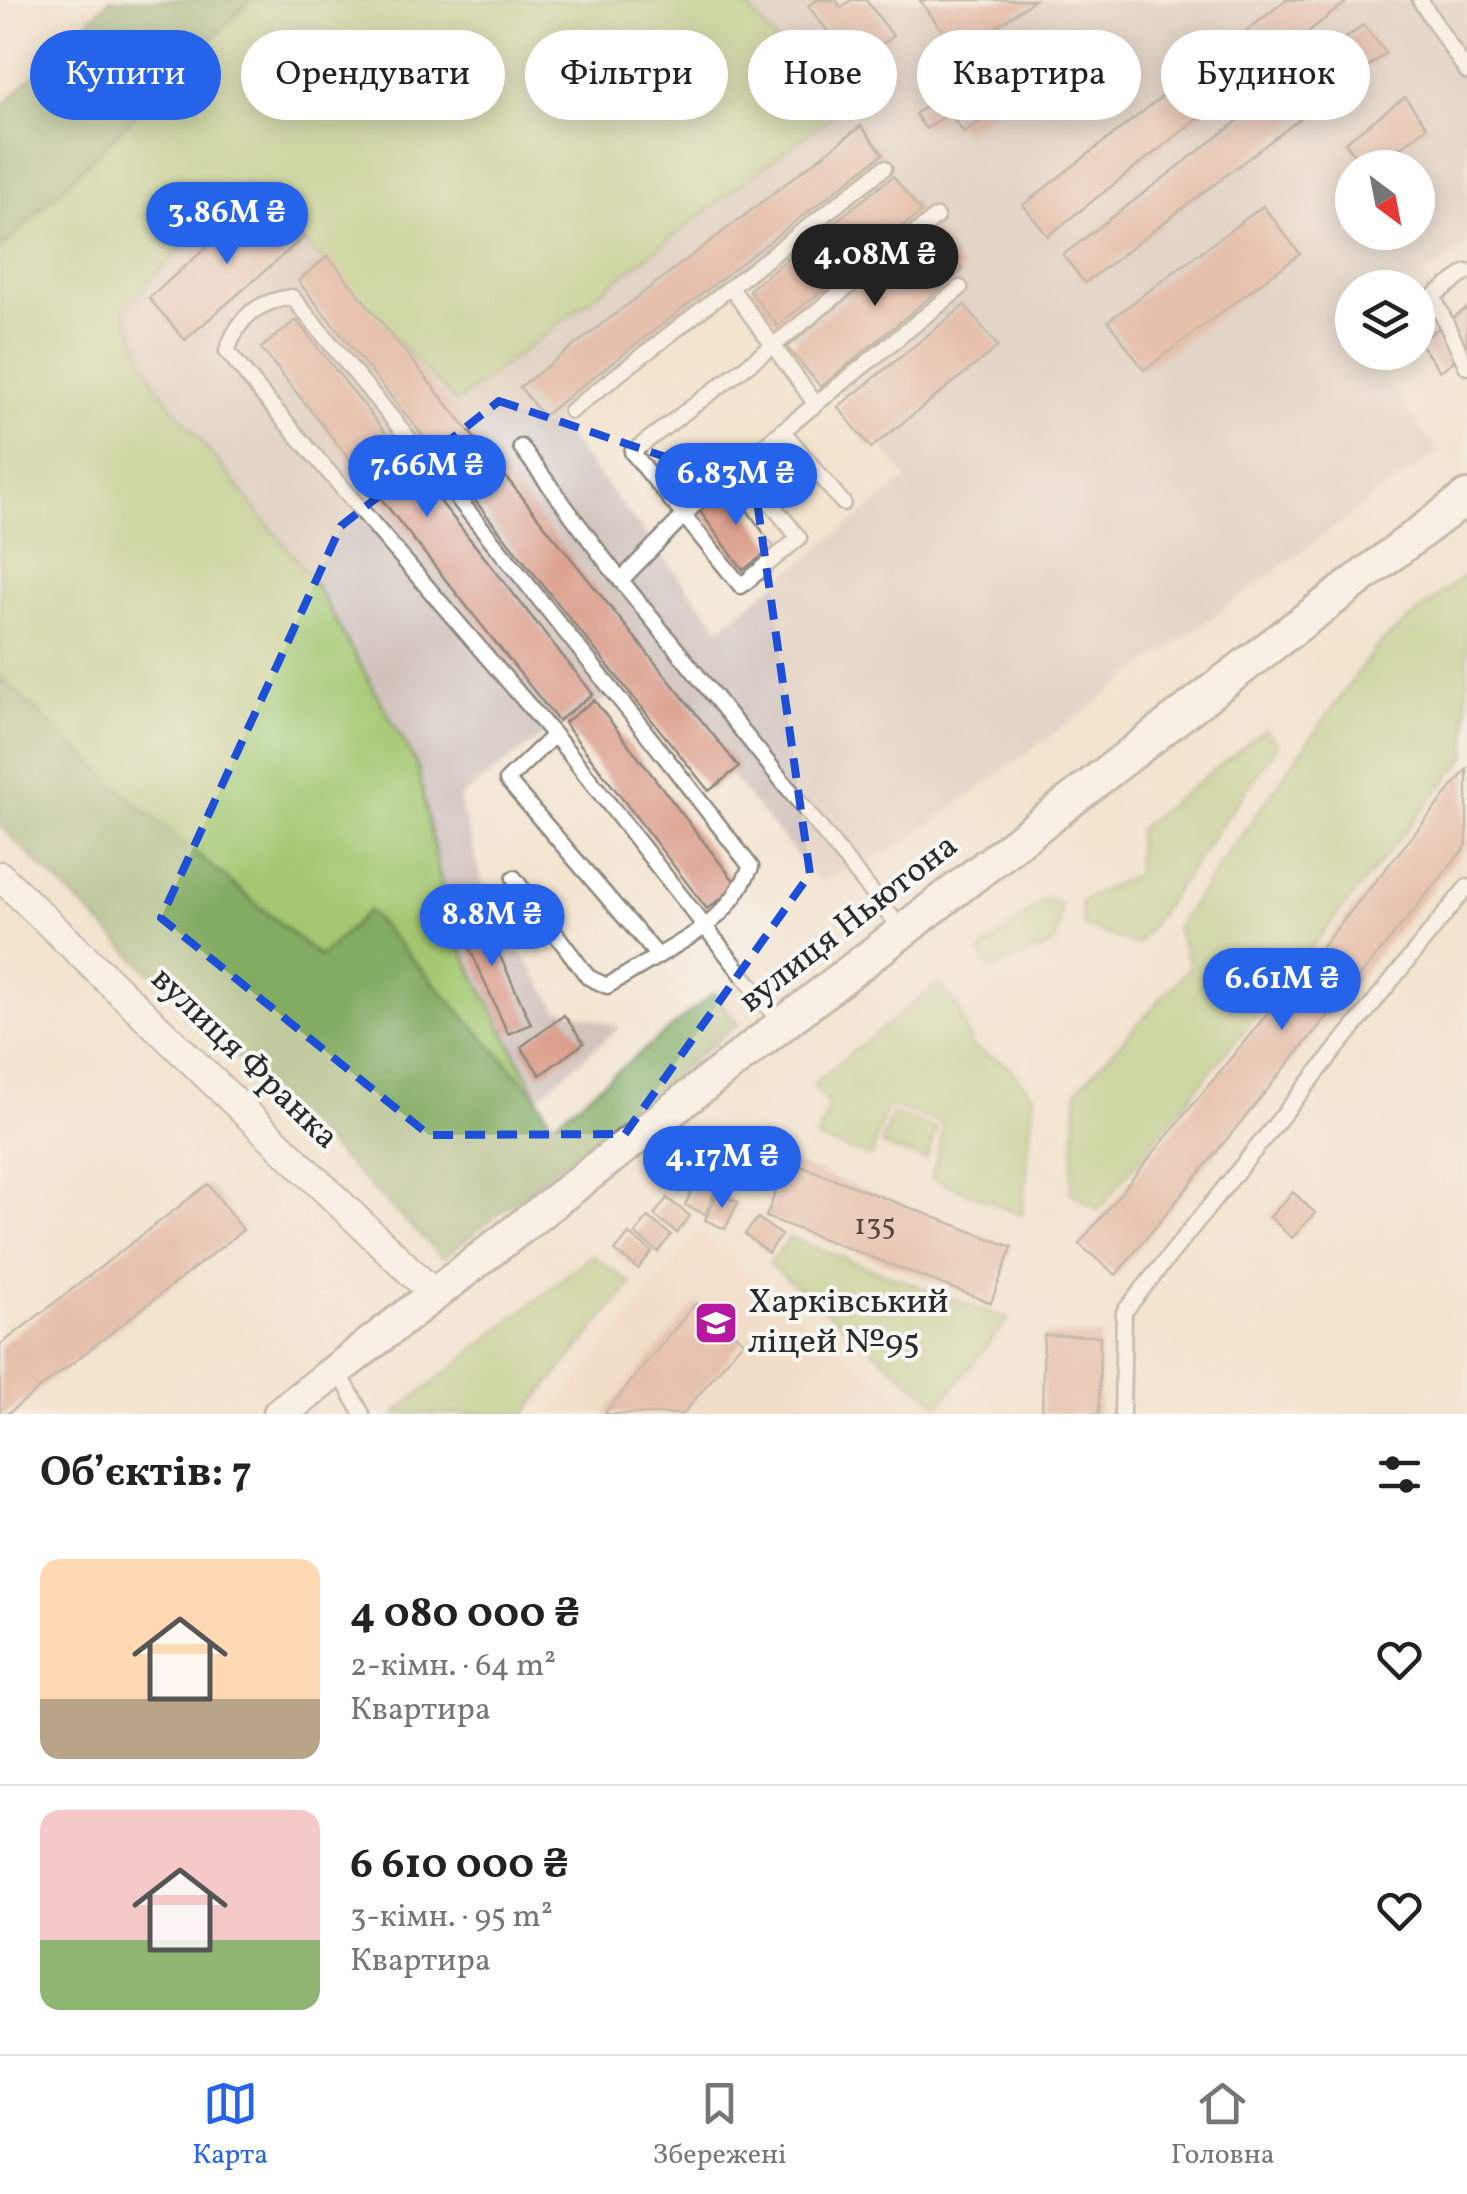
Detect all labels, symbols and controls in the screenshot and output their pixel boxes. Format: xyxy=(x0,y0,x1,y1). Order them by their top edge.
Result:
chip: Купити xyxy=(30,30,221,120)
chip: Орендувати xyxy=(241,30,505,120)
chip: Фільтри xyxy=(525,30,728,120)
chip: Нове xyxy=(748,30,897,120)
chip: Квартира xyxy=(917,30,1141,120)
chip: Будинок xyxy=(1161,30,1370,120)
north arrow xyxy=(1335,150,1435,250)
map controls xyxy=(1335,150,1435,370)
pin: 3.86M ₴ xyxy=(135,182,319,267)
text: 3.86M ₴ xyxy=(168,192,286,236)
pin: 4.08M ₴ xyxy=(783,224,967,309)
text: 4.08M ₴ xyxy=(813,234,937,278)
button: layers xyxy=(1335,270,1435,370)
pin: 7.66M ₴ xyxy=(335,435,519,520)
pin: 6.83M ₴ xyxy=(644,443,828,528)
text: 7.66M ₴ xyxy=(370,445,484,489)
text: 6.83M ₴ xyxy=(677,453,795,497)
street label: вулиця Ньютона xyxy=(729,823,969,1025)
pin: 8.8M ₴ xyxy=(411,884,573,969)
text: 8.8M ₴ xyxy=(442,894,542,938)
pin: 6.61M ₴ xyxy=(1190,948,1374,1033)
street label: вулиця Франка xyxy=(139,957,349,1161)
text: 6.61M ₴ xyxy=(1225,958,1339,1002)
pin: 4.17M ₴ xyxy=(630,1126,814,1211)
text: 4.17M ₴ xyxy=(665,1136,779,1180)
house number: 135 xyxy=(854,1205,896,1247)
place label: Харківський ліцей №95 xyxy=(748,1279,949,1367)
school or university icon: Харківський ліцей №95 xyxy=(693,1300,739,1346)
text: Об’єктів: 7 xyxy=(40,1445,252,1504)
icon: filters xyxy=(1372,1447,1427,1502)
text: 4 080 000 ₴ xyxy=(350,1586,580,1645)
icon: home xyxy=(120,1599,240,1719)
icon: heart xyxy=(1372,1632,1427,1687)
text: 2-кімн. · 64 m² xyxy=(350,1645,556,1689)
text: Квартира xyxy=(350,1689,491,1733)
text: 6 610 000 ₴ xyxy=(350,1837,569,1896)
icon: home xyxy=(120,1850,240,1970)
icon: heart xyxy=(1372,1883,1427,1938)
text: 3-кімн. · 95 m² xyxy=(350,1896,553,1940)
text: Квартира xyxy=(350,1940,491,1984)
tab: Карта xyxy=(192,2076,268,2175)
tab: Збережені xyxy=(652,2076,786,2175)
tab: Головна xyxy=(1171,2076,1275,2175)

